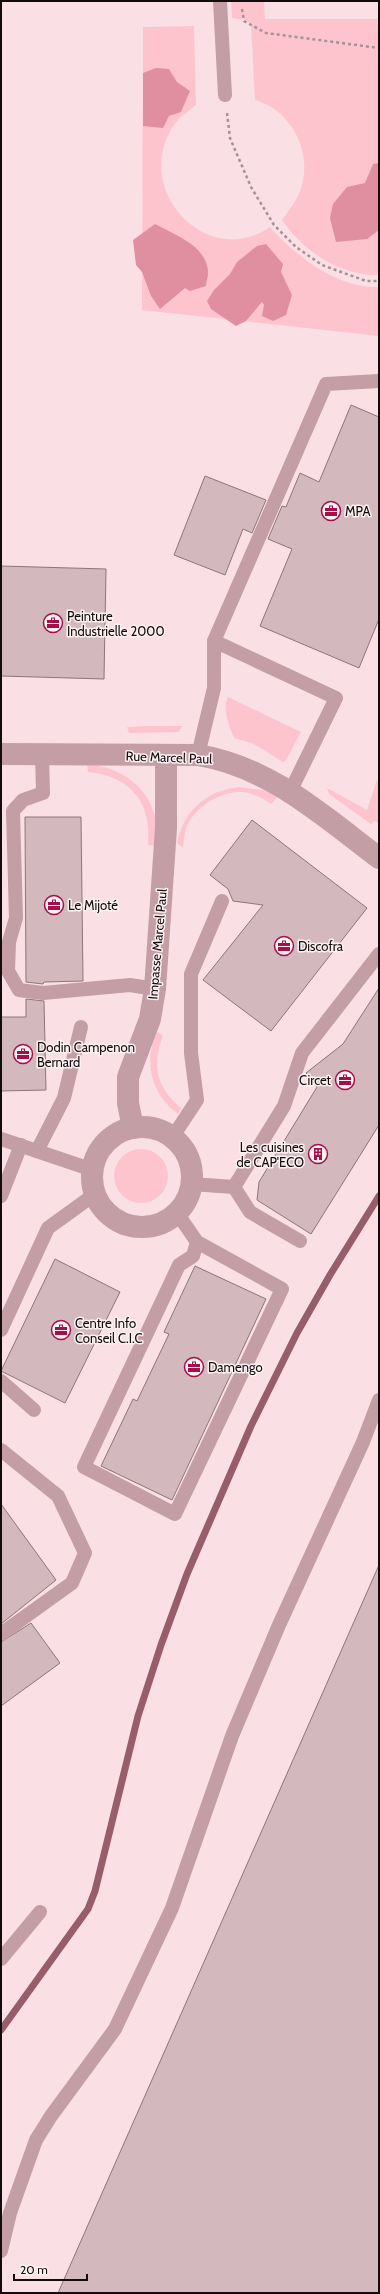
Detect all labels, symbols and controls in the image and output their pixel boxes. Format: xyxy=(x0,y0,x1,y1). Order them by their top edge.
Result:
office icon: MPA xyxy=(320,500,342,522)
place label: MPA xyxy=(345,503,370,519)
place label: Peinture Industrielle 2000 xyxy=(67,608,164,639)
office icon: Peinture Industrielle 2000 xyxy=(42,612,64,634)
street label: Rue Marcel Paul xyxy=(125,747,213,767)
street label: Impasse Marcel Paul xyxy=(144,888,170,1000)
office icon: Le Mijoté xyxy=(43,894,65,916)
place label: Le Mijoté xyxy=(68,897,118,914)
office icon: Discofra xyxy=(273,935,295,957)
place label: Discofra xyxy=(298,938,344,954)
place label: Dodin Campenon Bernard xyxy=(37,1039,135,1070)
office icon: Dodin Campenon Bernard xyxy=(12,1043,34,1065)
office icon: Circet xyxy=(334,1069,356,1091)
place label: Circet xyxy=(299,1072,332,1088)
place label: Les cuisines de CAP'ECO xyxy=(237,1139,305,1170)
building icon: Les cuisines de CAP'ECO xyxy=(307,1143,329,1165)
place label: Centre Info Conseil C.I.C xyxy=(75,1315,143,1346)
office icon: Centre Info Conseil C.I.C xyxy=(50,1319,72,1341)
office icon: Damengo xyxy=(183,1356,205,1378)
place label: Damengo xyxy=(208,1359,263,1375)
scale bar xyxy=(14,2256,87,2282)
text: 20 m xyxy=(20,2262,48,2277)

